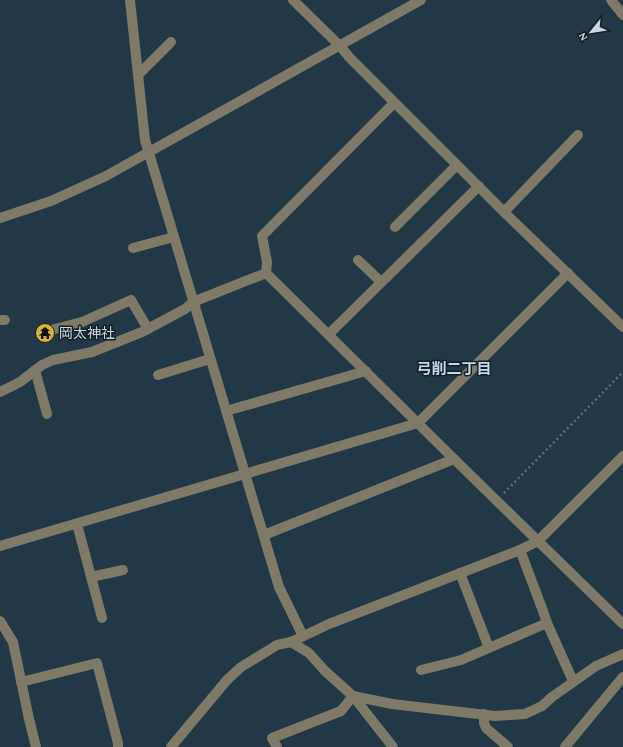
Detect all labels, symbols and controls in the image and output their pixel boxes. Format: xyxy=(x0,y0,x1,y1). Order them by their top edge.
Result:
north arrow xyxy=(571,12,611,52)
text: N xyxy=(575,30,589,43)
temple icon: 岡太神社 xyxy=(34,322,56,344)
place label: 岡太神社 xyxy=(59,325,115,341)
district label: 弓削二丁目 xyxy=(416,361,492,377)

